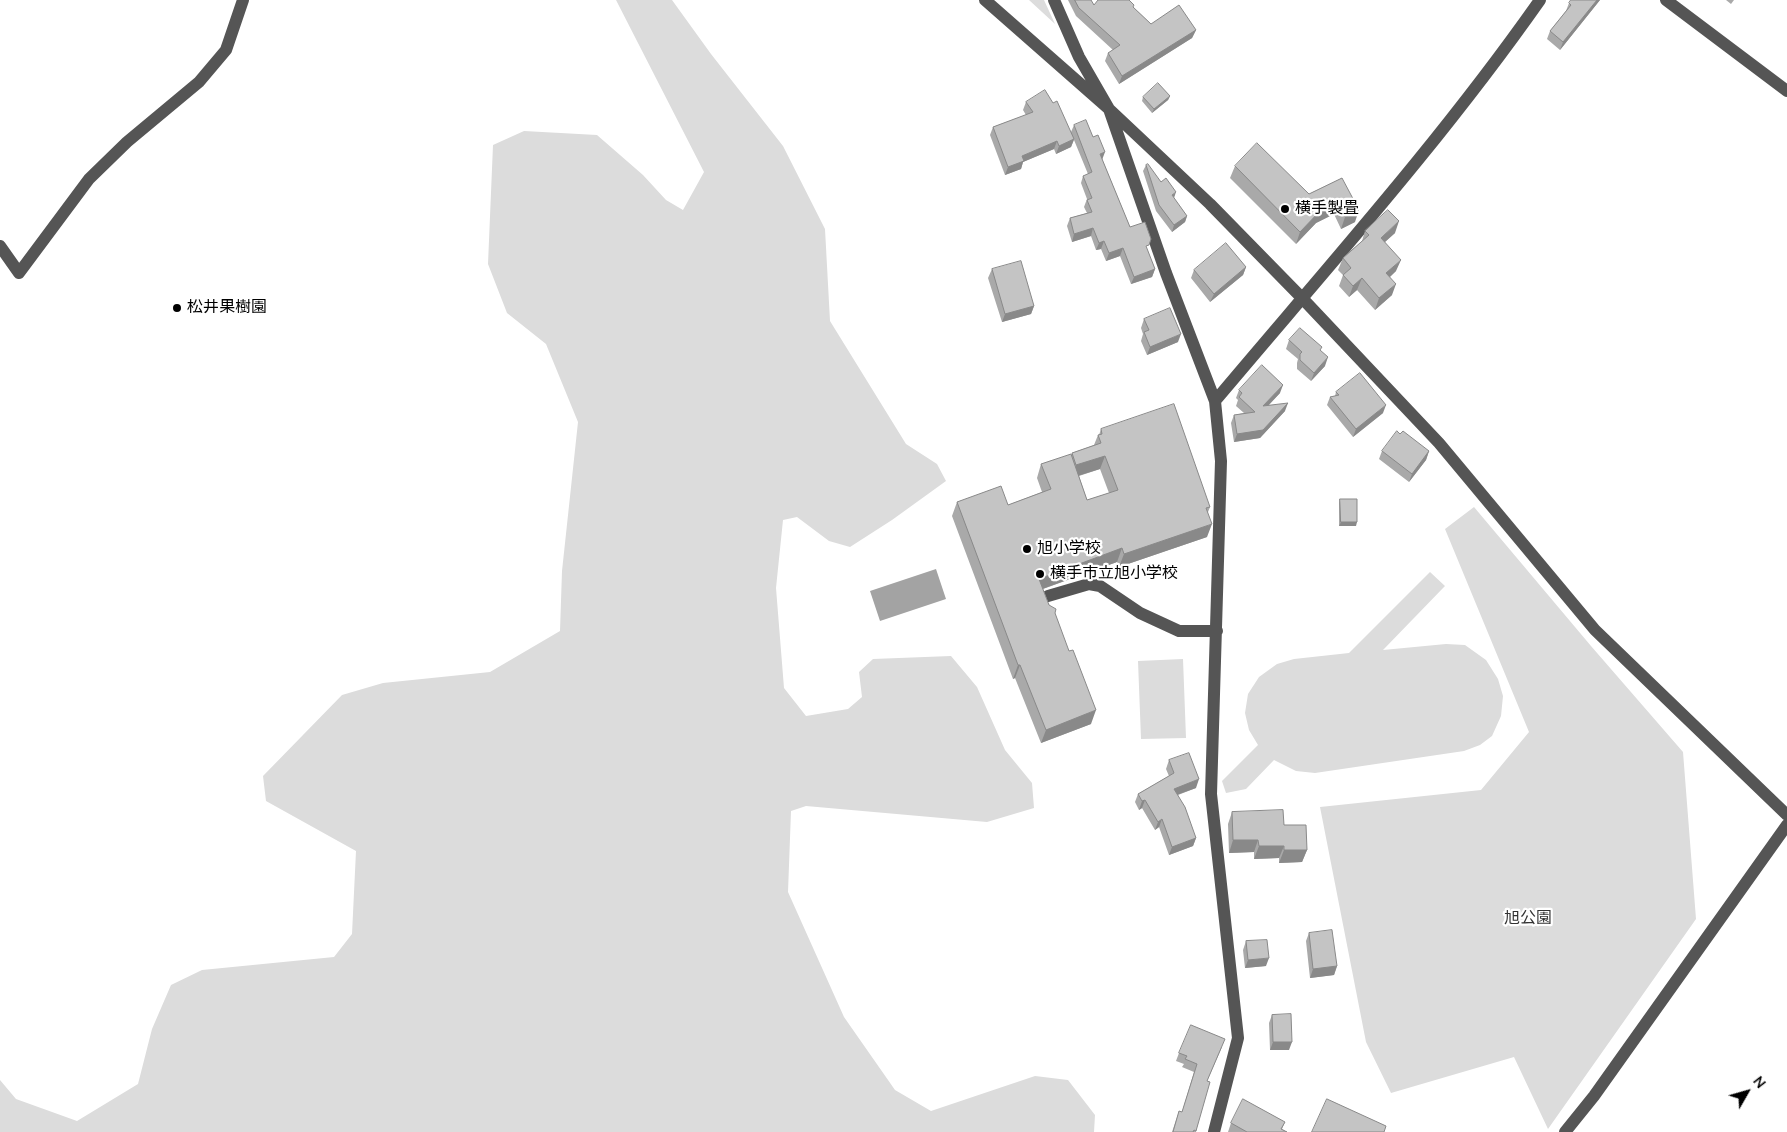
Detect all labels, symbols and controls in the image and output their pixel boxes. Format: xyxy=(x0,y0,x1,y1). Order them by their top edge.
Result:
place label: 横手製畳 xyxy=(1295,199,1359,219)
marker: 横手製畳 xyxy=(1279,203,1291,215)
place label: 松井果樹園 xyxy=(187,298,267,318)
marker: 松井果樹園 xyxy=(171,302,183,314)
place label: 旭小学校 xyxy=(1037,539,1101,559)
marker: 旭小学校 xyxy=(1021,543,1033,555)
place label: 横手市立旭小学校 xyxy=(1050,564,1178,584)
marker: 横手市立旭小学校 xyxy=(1034,568,1046,580)
park label: 旭公園 xyxy=(1504,909,1552,929)
north arrow xyxy=(1722,1067,1772,1117)
text: N xyxy=(1748,1072,1770,1092)

